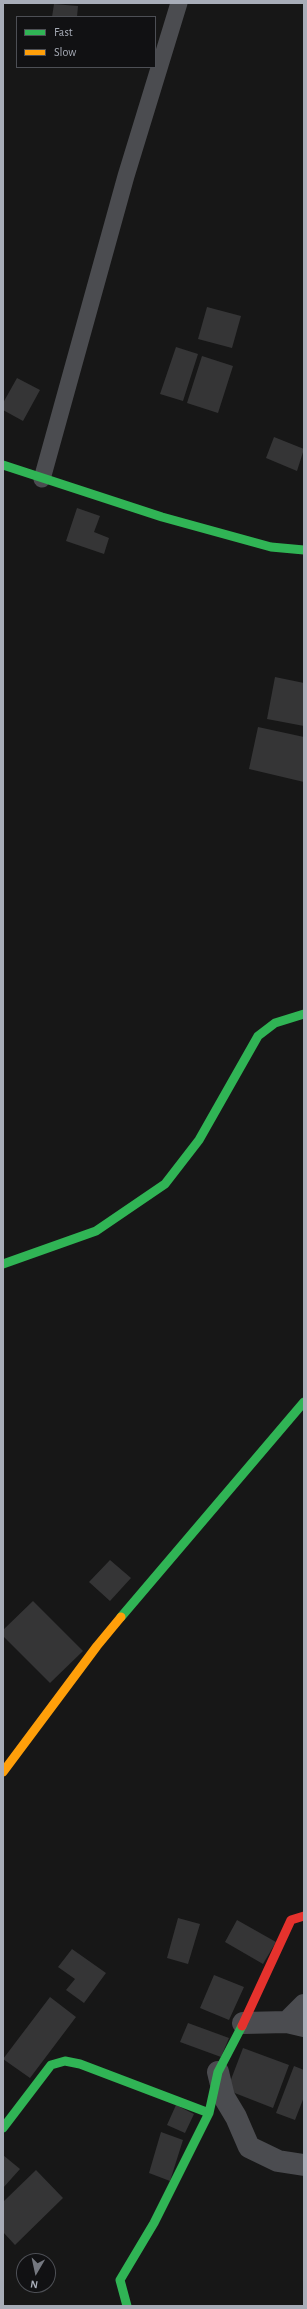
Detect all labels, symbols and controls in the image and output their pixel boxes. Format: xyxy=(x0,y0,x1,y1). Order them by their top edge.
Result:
legend xyxy=(16,16,156,68)
text: Fast xyxy=(54,26,73,38)
text: Slow xyxy=(54,46,76,58)
north arrow xyxy=(16,2253,56,2293)
text: N xyxy=(30,2278,39,2290)

